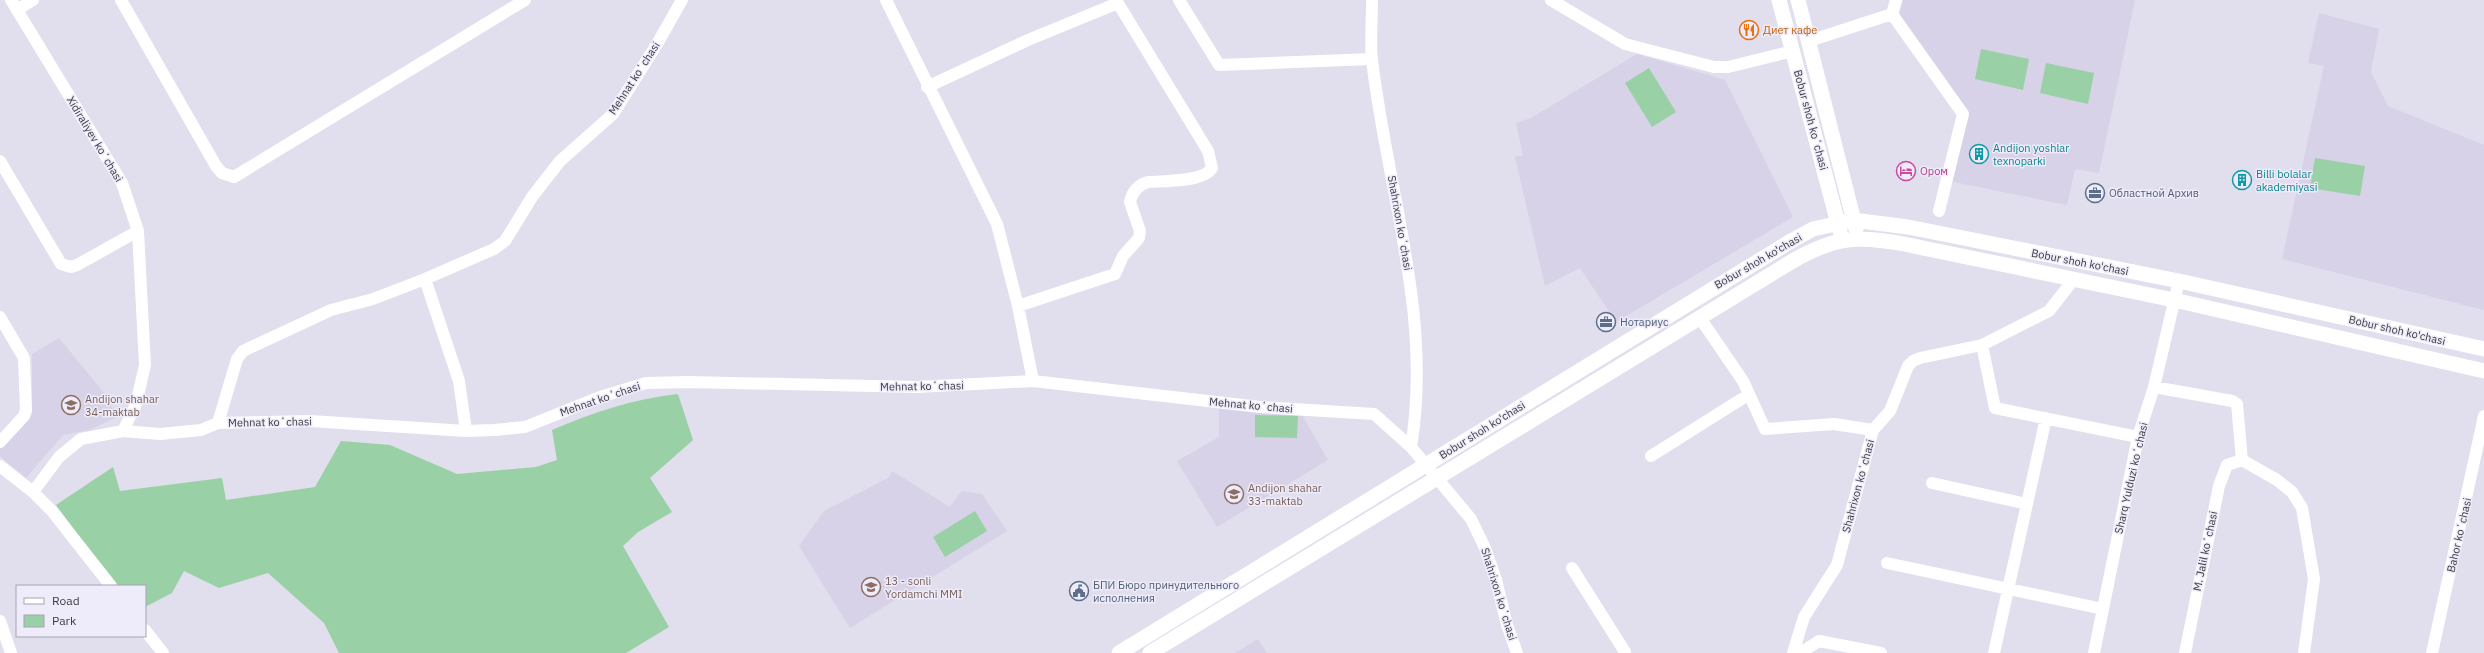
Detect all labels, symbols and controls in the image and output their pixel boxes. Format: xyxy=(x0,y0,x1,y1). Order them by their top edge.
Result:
restaurant icon: Диет кафе xyxy=(1738,19,1760,41)
place label: Диет кафе xyxy=(1763,23,1817,37)
street label: Mehnat koʻchasi xyxy=(605,39,663,117)
street label: Bobur shoh koʻchasi xyxy=(1791,68,1831,172)
street label: Xidiraliyev koʻchasi xyxy=(64,93,126,185)
place label: Andijon yoshlar texnoparki xyxy=(1993,141,2069,168)
building icon: Andijon yoshlar texnoparki xyxy=(1968,143,1990,165)
hotel icon: Ором xyxy=(1895,160,1917,182)
place label: Ором xyxy=(1920,164,1948,178)
place label: Billi bolalar akademiyasi xyxy=(2256,167,2318,194)
building icon: Billi bolalar akademiyasi xyxy=(2231,169,2253,191)
street label: Shahrixon koʻchasi xyxy=(1385,174,1415,272)
office icon: Областной Архив xyxy=(2084,182,2106,204)
place label: Областной Архив xyxy=(2109,186,2199,200)
street label: Bobur shoh ko'chasi xyxy=(1712,230,1804,292)
street label: Bobur shoh ko'chasi xyxy=(2030,246,2130,278)
office icon: Нотариус xyxy=(1595,311,1617,333)
street label: Bobur shoh ko'chasi xyxy=(2347,312,2447,348)
place label: Нотариус xyxy=(1620,315,1669,329)
street label: Mehnat koʻchasi xyxy=(880,378,964,394)
street label: Mehnat koʻchasi xyxy=(558,379,642,419)
place label: Andijon shahar 34-maktab xyxy=(85,392,159,419)
school or university icon: Andijon shahar 34-maktab xyxy=(60,394,82,416)
street label: Mehnat koʻchasi xyxy=(1209,394,1293,416)
street label: Bobur shoh ko'chasi xyxy=(1436,398,1528,462)
street label: Mehnat koʻchasi xyxy=(228,414,312,430)
street label: Sharq Yulduzi koʻchasi xyxy=(2111,421,2151,535)
street label: Shahrixon koʻchasi xyxy=(1839,438,1877,534)
place label: Andijon shahar 33-maktab xyxy=(1248,481,1322,508)
school or university icon: Andijon shahar 33-maktab xyxy=(1223,483,1245,505)
street label: Bahor koʻchasi xyxy=(2444,496,2474,574)
street label: M. Jalil koʻchasi xyxy=(2190,510,2220,592)
street label: Shahrixon koʻchasi xyxy=(1478,546,1520,642)
place label: 13 - sonli Yordamchi MMI xyxy=(885,574,962,601)
school or university icon: 13 - sonli Yordamchi MMI xyxy=(860,576,882,598)
place label: БПИ Бюро принудительного исполнения xyxy=(1093,578,1239,605)
public building icon: БПИ Бюро принудительного исполнения xyxy=(1068,580,1090,602)
legend xyxy=(16,585,146,637)
text: Road xyxy=(52,593,80,608)
text: Park xyxy=(52,613,77,628)

